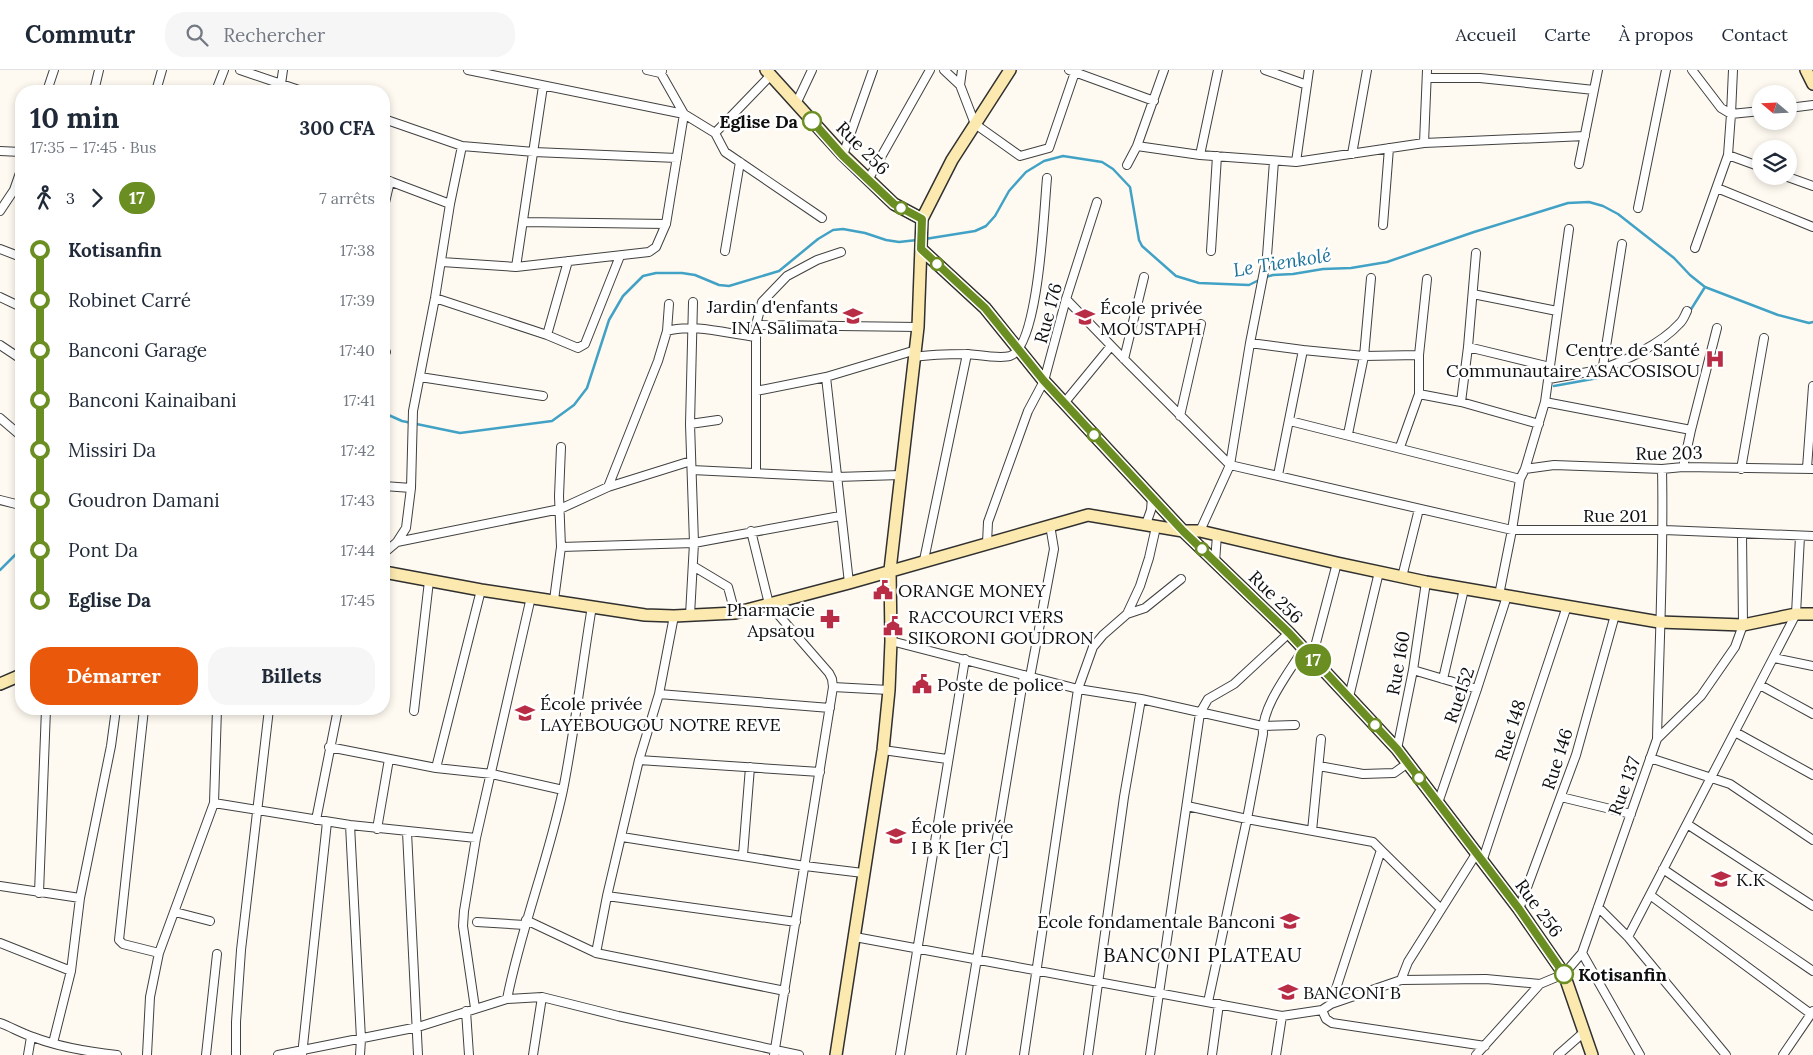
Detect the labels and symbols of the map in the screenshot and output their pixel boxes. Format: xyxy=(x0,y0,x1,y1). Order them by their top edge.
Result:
north arrow xyxy=(1752,85,1798,130)
place label: Eglise Da xyxy=(719,110,799,133)
marker: Eglise Da xyxy=(802,111,822,131)
street label: Rue 256 xyxy=(831,116,895,180)
unlabelled marker xyxy=(894,201,908,215)
water label: Le Tienkolé xyxy=(1231,242,1333,282)
unlabelled marker xyxy=(930,257,944,271)
street label: Rue 176 xyxy=(1029,280,1067,346)
place label: Jardin d'enfants INA Salimata xyxy=(706,295,838,339)
place label: École privée MOUSTAPH xyxy=(1100,296,1203,340)
school or university icon: Jardin d'enfants INA Salimata xyxy=(842,305,864,327)
school or university icon: École privée MOUSTAPH xyxy=(1074,306,1096,328)
place label: Centre de Santé Communautaire ASACOSISOU xyxy=(1446,338,1700,382)
hospital icon: Centre de Santé Communautaire ASACOSISOU xyxy=(1704,348,1726,370)
unlabelled marker xyxy=(1087,428,1101,442)
street label: Rue 203 xyxy=(1635,441,1703,465)
street label: Rue 201 xyxy=(1583,504,1647,527)
unlabelled marker xyxy=(1195,542,1209,556)
street label: Rue 256 xyxy=(1244,566,1308,628)
public building icon: ORANGE MONEY xyxy=(872,579,894,601)
place label: ORANGE MONEY xyxy=(898,579,1046,602)
place label: Pharmacie Apsatou xyxy=(727,598,815,642)
place label: RACCOURCI VERS SIKORONI GOUDRON xyxy=(908,605,1094,649)
pharmacy icon: Pharmacie Apsatou xyxy=(819,608,841,630)
public building icon: RACCOURCI VERS SIKORONI GOUDRON xyxy=(882,615,904,637)
street label: Rue 160 xyxy=(1381,629,1415,697)
line badge: 17 xyxy=(1290,644,1336,676)
street label: Rue152 xyxy=(1439,664,1479,726)
public building icon: Poste de police xyxy=(911,673,933,695)
place label: Poste de police xyxy=(937,673,1064,696)
place label: École privée LAYEBOUGOU NOTRE REVE xyxy=(540,692,781,736)
street label: Rue 148 xyxy=(1489,697,1531,763)
school or university icon: École privée LAYEBOUGOU NOTRE REVE xyxy=(514,702,536,724)
unlabelled marker xyxy=(1368,718,1382,732)
street label: Rue 146 xyxy=(1536,725,1578,793)
street label: Rue 137 xyxy=(1603,753,1645,819)
unlabelled marker xyxy=(1412,771,1426,785)
place label: École privée I B K [1er C] xyxy=(911,815,1014,859)
school or university icon: École privée I B K [1er C] xyxy=(885,825,907,847)
school or university icon: K.K xyxy=(1710,868,1732,890)
place label: K.K xyxy=(1736,868,1766,891)
street label: Rue 256 xyxy=(1510,874,1568,942)
place label: Ecole fondamentale Banconi xyxy=(1037,910,1275,933)
school or university icon: Ecole fondamentale Banconi xyxy=(1279,910,1301,932)
district label: BANCONI PLATEAU xyxy=(1103,942,1303,967)
place label: Kotisanfin xyxy=(1578,963,1667,986)
marker: Kotisanfin xyxy=(1554,964,1574,984)
school or university icon: BANCONI B xyxy=(1277,981,1299,1003)
place label: BANCONI B xyxy=(1303,981,1401,1004)

